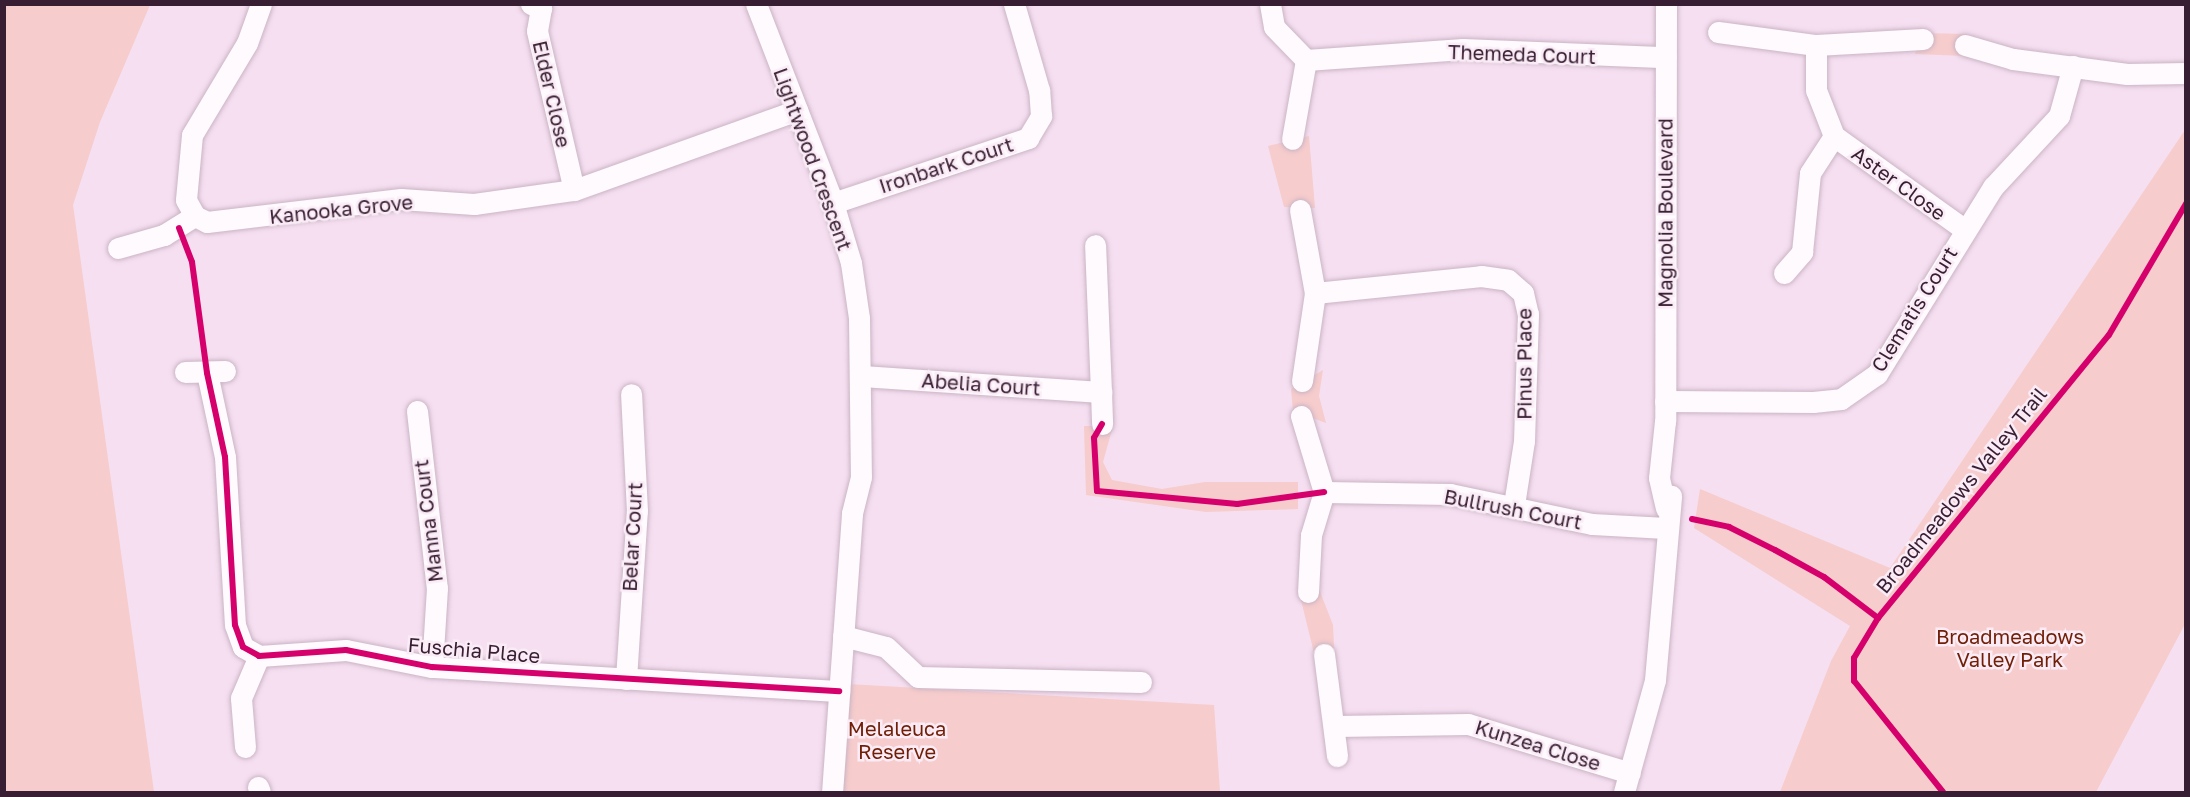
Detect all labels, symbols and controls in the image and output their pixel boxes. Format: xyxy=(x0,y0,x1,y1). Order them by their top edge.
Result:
street label: Elder Close xyxy=(528,38,576,150)
street label: Themeda Court xyxy=(1448,39,1596,69)
street label: Lightwood Crescent xyxy=(769,64,857,254)
street label: Magnolia Boulevard xyxy=(1653,118,1677,308)
street label: Ironbark Court xyxy=(876,132,1016,198)
street label: Aster Close xyxy=(1847,141,1951,225)
street label: Kanooka Grove xyxy=(268,190,414,228)
street label: Clematis Court xyxy=(1866,242,1962,376)
street label: Pinus Place xyxy=(1512,308,1536,420)
street label: Abelia Court xyxy=(921,368,1041,400)
street label: Broadmeadows Valley Trail xyxy=(1871,382,2051,598)
street label: Manna Court xyxy=(409,458,447,584)
street label: Belar Court xyxy=(617,482,647,592)
street label: Bullrush Court xyxy=(1442,484,1584,534)
park label: Broadmeadows Valley Park xyxy=(1936,624,2084,671)
street label: Fuschia Place xyxy=(407,632,541,668)
street label: Kunzea Close xyxy=(1472,715,1604,775)
park label: Melaleuca Reserve xyxy=(848,716,946,763)

